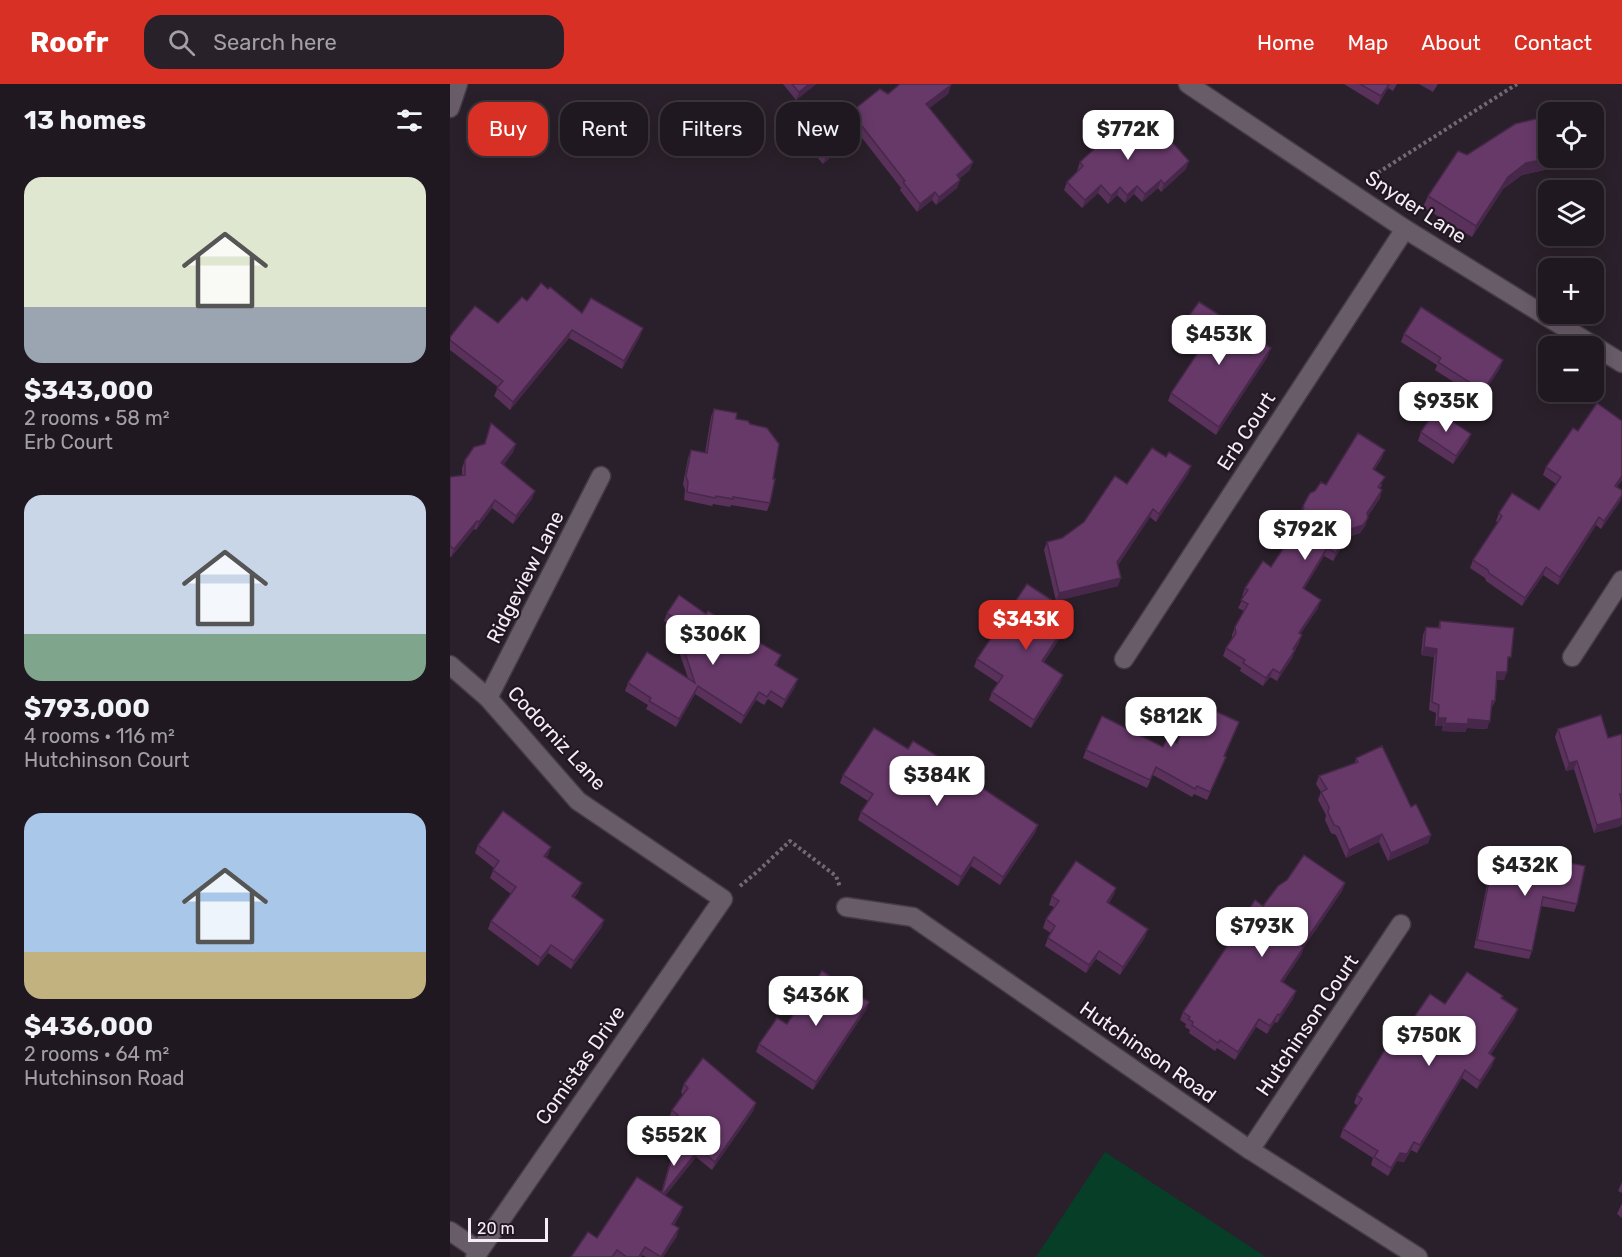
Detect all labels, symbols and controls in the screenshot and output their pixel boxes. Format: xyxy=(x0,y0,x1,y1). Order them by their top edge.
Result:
search box xyxy=(144,15,564,69)
text: Roofr xyxy=(30,26,108,59)
icon: search xyxy=(165,26,198,59)
text: Search here xyxy=(213,29,337,56)
text: Home xyxy=(1257,30,1314,55)
text: Map xyxy=(1347,30,1388,55)
text: About xyxy=(1421,30,1481,55)
text: Contact xyxy=(1514,30,1592,55)
chip: Buy xyxy=(468,102,548,156)
chip: Rent xyxy=(560,102,648,156)
chip: Filters xyxy=(660,102,764,156)
chip: New xyxy=(776,102,860,156)
map controls xyxy=(1538,102,1604,402)
button: locate xyxy=(1538,102,1604,168)
icon: filters xyxy=(393,104,426,137)
text: 13 homes xyxy=(24,105,146,136)
pin: $772K xyxy=(1086,110,1170,161)
text: $772K xyxy=(1097,117,1159,141)
street label: Snyder Lane xyxy=(1361,165,1471,249)
button: layers xyxy=(1538,180,1604,246)
icon: home xyxy=(171,216,279,324)
button: + xyxy=(1538,258,1604,324)
pin: $453K xyxy=(1177,315,1261,366)
text: $453K xyxy=(1186,322,1252,346)
button: − xyxy=(1538,336,1604,402)
text: $343,000 xyxy=(24,375,153,406)
pin: $935K xyxy=(1404,382,1488,433)
street label: Erb Court xyxy=(1212,387,1280,475)
text: $935K xyxy=(1413,389,1479,413)
text: 2 rooms · 58 m² xyxy=(24,406,170,430)
text: Erb Court xyxy=(24,430,113,454)
street label: Ridgeview Lane xyxy=(481,507,569,647)
pin: $792K xyxy=(1263,510,1347,561)
text: $792K xyxy=(1273,517,1337,541)
icon: home xyxy=(171,534,279,642)
pin: $343K xyxy=(984,600,1068,651)
text: $343K xyxy=(993,607,1059,631)
pin: $306K xyxy=(671,615,755,666)
text: $306K xyxy=(680,622,746,646)
street label: Codorniz Lane xyxy=(503,681,611,795)
text: $793,000 xyxy=(24,693,150,724)
pin: $812K xyxy=(1129,697,1213,748)
text: $812K xyxy=(1139,704,1203,728)
text: 4 rooms · 116 m² xyxy=(24,724,175,748)
text: Hutchinson Court xyxy=(24,748,189,772)
pin: $384K xyxy=(895,756,979,807)
text: $384K xyxy=(904,763,971,787)
pin: $432K xyxy=(1483,846,1567,897)
icon: home xyxy=(171,852,279,960)
text: $432K xyxy=(1492,853,1558,877)
pin: $793K xyxy=(1220,907,1304,958)
text: $793K xyxy=(1230,914,1294,938)
street label: Hutchinson Court xyxy=(1251,950,1363,1100)
pin: $436K xyxy=(774,976,858,1027)
text: $436K xyxy=(783,983,849,1007)
street label: Hutchinson Road xyxy=(1075,996,1221,1108)
street label: Comistas Drive xyxy=(530,1001,630,1129)
text: $436,000 xyxy=(24,1011,153,1042)
pin: $750K xyxy=(1387,1016,1471,1067)
text: $750K xyxy=(1397,1023,1461,1047)
text: 2 rooms · 64 m² xyxy=(24,1042,169,1066)
text: Hutchinson Road xyxy=(24,1066,184,1090)
pin: $552K xyxy=(632,1116,716,1167)
text: $552K xyxy=(641,1123,707,1147)
scale bar xyxy=(468,1215,548,1242)
text: 20 m xyxy=(477,1219,515,1238)

